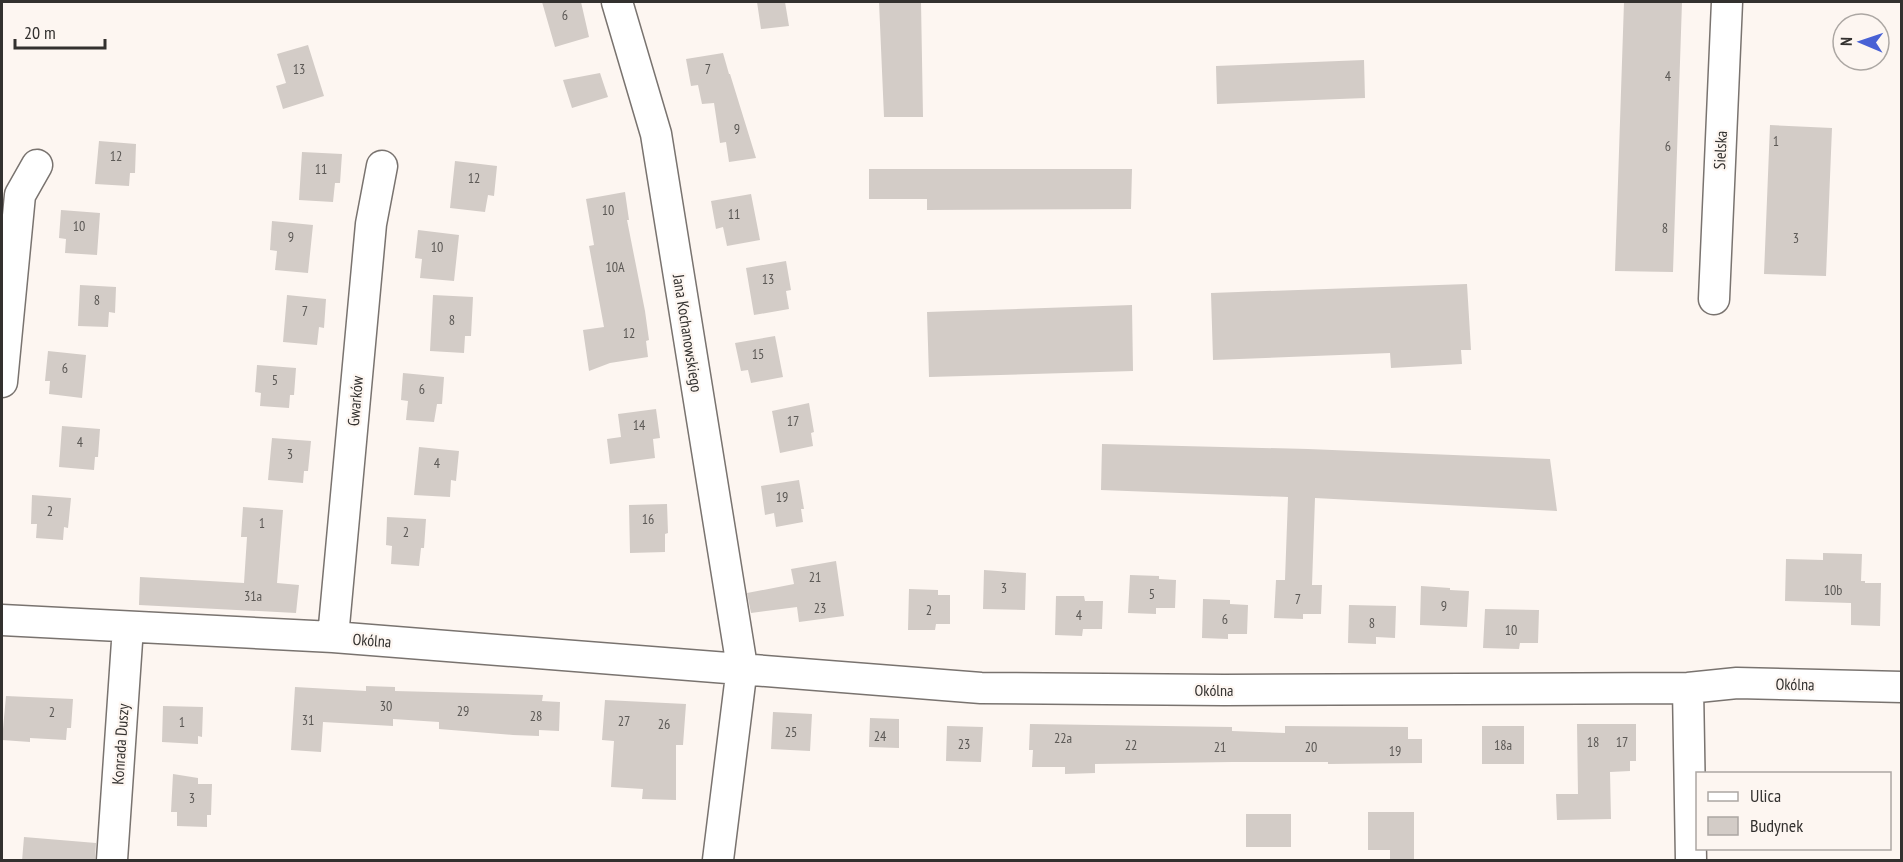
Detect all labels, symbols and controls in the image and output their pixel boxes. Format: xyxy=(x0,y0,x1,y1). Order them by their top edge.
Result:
house number: 6 xyxy=(562,6,568,24)
scale bar xyxy=(15,12,105,50)
north arrow xyxy=(1831,12,1891,72)
text: 20 m xyxy=(24,21,56,44)
text: N xyxy=(1836,37,1856,46)
house number: 13 xyxy=(293,60,305,78)
house number: 7 xyxy=(705,60,711,78)
house number: 4 xyxy=(1665,67,1672,85)
house number: 9 xyxy=(734,120,740,138)
street label: Sielska xyxy=(1709,130,1731,170)
house number: 1 xyxy=(1773,132,1779,150)
house number: 6 xyxy=(1665,137,1671,155)
house number: 12 xyxy=(110,147,122,165)
house number: 11 xyxy=(315,160,327,178)
house number: 12 xyxy=(468,169,480,187)
house number: 10 xyxy=(602,201,614,219)
house number: 11 xyxy=(728,205,740,223)
house number: 10 xyxy=(73,217,85,235)
house number: 8 xyxy=(1662,219,1668,237)
house number: 9 xyxy=(288,228,294,246)
house number: 3 xyxy=(1793,229,1799,247)
house number: 10 xyxy=(431,238,443,256)
house number: 10A xyxy=(605,258,625,276)
house number: 13 xyxy=(762,270,774,288)
street label: Jana Kochanowskiego xyxy=(669,272,707,393)
house number: 8 xyxy=(94,291,100,309)
house number: 7 xyxy=(302,302,308,320)
house number: 8 xyxy=(449,311,455,329)
house number: 12 xyxy=(623,324,635,342)
house number: 15 xyxy=(752,345,764,363)
house number: 6 xyxy=(62,359,68,377)
house number: 5 xyxy=(272,371,278,389)
street label: Gwarków xyxy=(343,374,367,427)
house number: 6 xyxy=(419,380,425,398)
house number: 17 xyxy=(787,412,799,430)
house number: 14 xyxy=(633,416,646,434)
house number: 4 xyxy=(77,433,84,451)
house number: 3 xyxy=(287,445,293,463)
house number: 4 xyxy=(434,454,441,472)
house number: 19 xyxy=(776,488,788,506)
house number: 2 xyxy=(47,502,53,520)
house number: 16 xyxy=(642,510,654,528)
house number: 1 xyxy=(259,514,265,532)
house number: 2 xyxy=(403,523,409,541)
house number: 21 xyxy=(809,568,821,586)
house number: 3 xyxy=(1001,579,1007,597)
house number: 10b xyxy=(1824,581,1842,599)
house number: 5 xyxy=(1149,585,1155,603)
house number: 31a xyxy=(244,587,262,605)
house number: 7 xyxy=(1295,590,1301,608)
house number: 9 xyxy=(1441,597,1447,615)
house number: 23 xyxy=(814,599,826,617)
house number: 2 xyxy=(926,601,932,619)
house number: 4 xyxy=(1076,606,1083,624)
house number: 6 xyxy=(1222,610,1228,628)
house number: 8 xyxy=(1369,614,1375,632)
house number: 10 xyxy=(1505,621,1517,639)
street label: Okólna xyxy=(352,629,392,651)
street label: Okólna xyxy=(1775,674,1815,694)
street label: Okólna xyxy=(1195,680,1233,700)
house number: 30 xyxy=(380,697,392,715)
house number: 29 xyxy=(457,702,469,720)
house number: 2 xyxy=(49,703,55,721)
street label: Konrada Duszy xyxy=(107,703,133,785)
house number: 28 xyxy=(530,707,542,725)
house number: 31 xyxy=(302,711,314,729)
house number: 27 xyxy=(618,712,630,730)
house number: 1 xyxy=(179,713,185,731)
house number: 26 xyxy=(658,715,670,733)
house number: 25 xyxy=(785,723,797,741)
house number: 24 xyxy=(874,727,887,745)
house number: 22a xyxy=(1054,729,1072,747)
house number: 18 xyxy=(1587,733,1599,751)
house number: 17 xyxy=(1616,733,1628,751)
house number: 23 xyxy=(958,735,970,753)
house number: 22 xyxy=(1125,736,1137,754)
house number: 18a xyxy=(1494,736,1512,754)
house number: 21 xyxy=(1214,738,1226,756)
house number: 20 xyxy=(1305,738,1317,756)
house number: 19 xyxy=(1389,742,1401,760)
legend xyxy=(1696,772,1891,850)
text: Ulica xyxy=(1750,784,1781,807)
house number: 3 xyxy=(189,789,195,807)
text: Budynek xyxy=(1750,814,1803,837)

